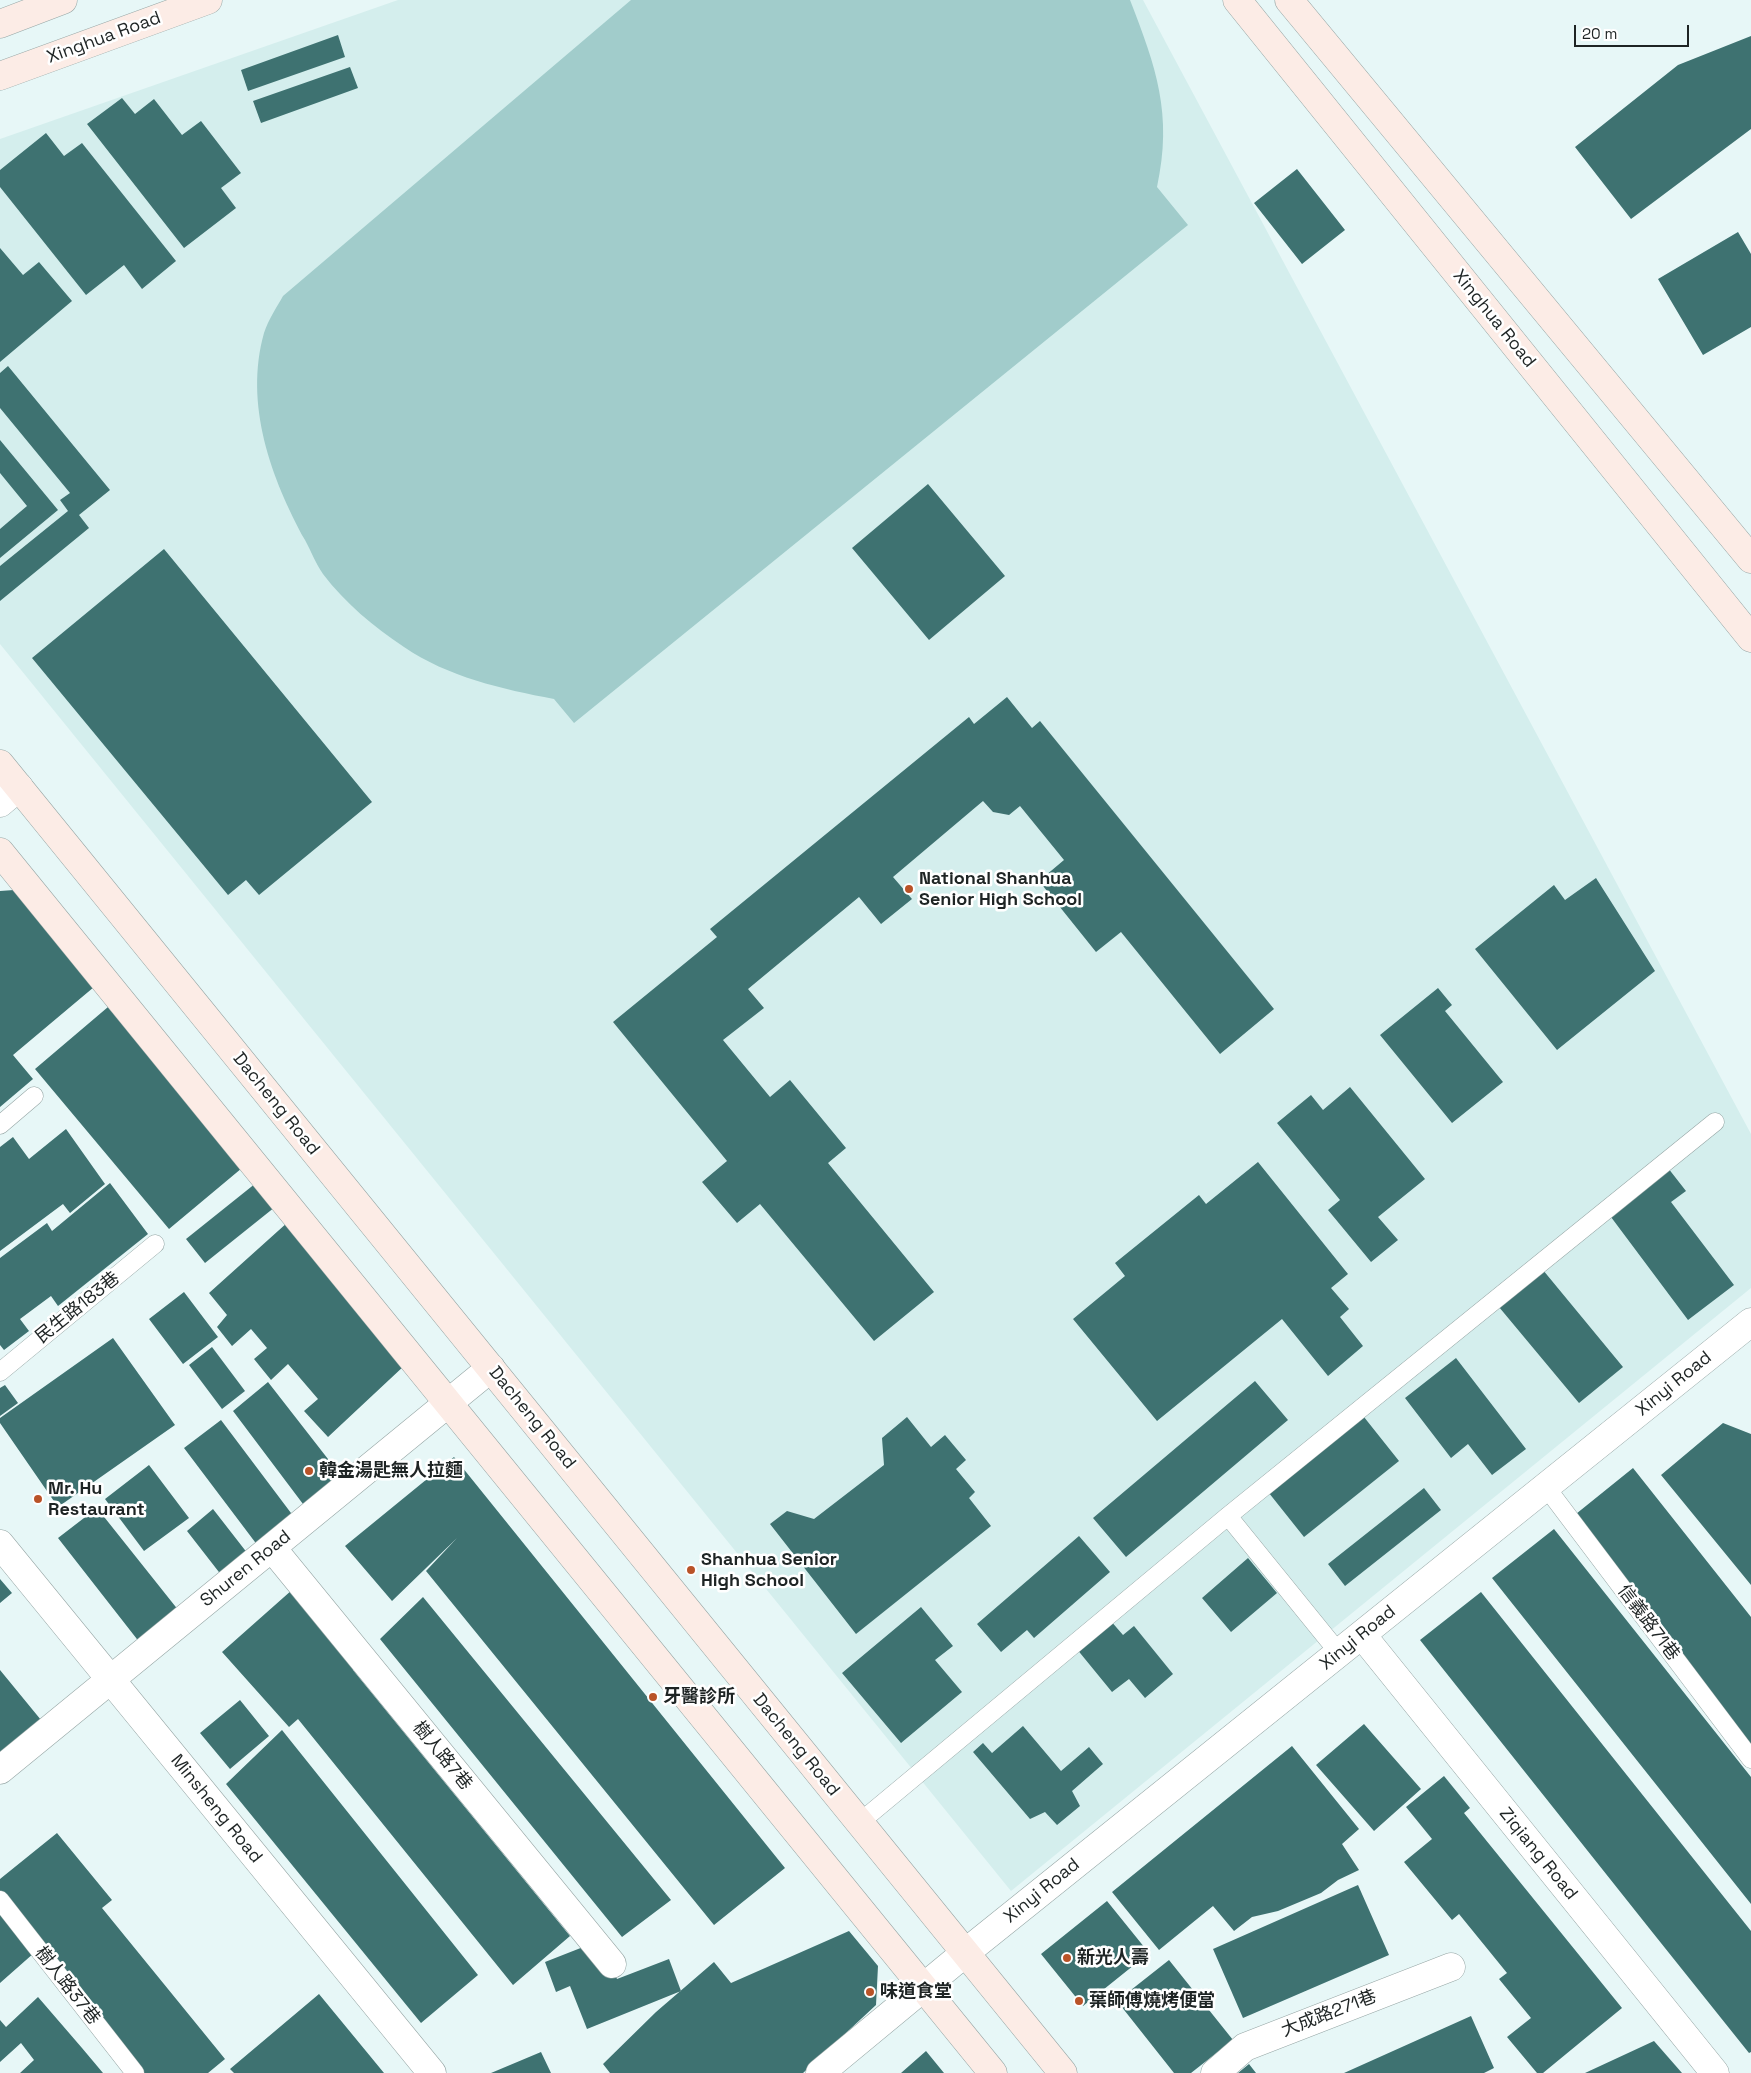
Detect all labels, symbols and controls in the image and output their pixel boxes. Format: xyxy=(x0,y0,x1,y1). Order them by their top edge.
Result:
street label: Xinghua Road xyxy=(44,7,164,69)
scale bar xyxy=(1576,15,1691,47)
text: 20 m xyxy=(1582,24,1617,43)
street label: Xinghua Road xyxy=(1448,266,1540,372)
place label: National Shanhua Senior High School xyxy=(919,868,1082,911)
marker: National Shanhua Senior High School xyxy=(903,883,915,895)
street label: Dacheng Road xyxy=(228,1048,324,1160)
street label: 民生路183巷 xyxy=(32,1268,124,1348)
street label: Xinyi Road xyxy=(1632,1347,1716,1421)
street label: Dacheng Road xyxy=(484,1362,580,1474)
place label: 韓金湯匙無人拉麵 xyxy=(319,1460,463,1482)
marker: 韓金湯匙無人拉麵 xyxy=(303,1465,315,1477)
place label: Mr. Hu Restaurant xyxy=(48,1478,145,1520)
marker: Mr. Hu Restaurant xyxy=(32,1493,44,1505)
street label: Shuren Road xyxy=(196,1526,296,1612)
place label: Shanhua Senior High School xyxy=(701,1549,837,1592)
marker: Shanhua Senior High School xyxy=(685,1564,697,1576)
street label: 信義路71巷 xyxy=(1612,1581,1684,1665)
street label: Xinyi Road xyxy=(1316,1601,1400,1675)
place label: 牙醫診所 xyxy=(663,1686,735,1708)
street label: Dacheng Road xyxy=(748,1689,844,1801)
marker: 牙醫診所 xyxy=(647,1691,659,1703)
street label: 樹人路7巷 xyxy=(408,1717,476,1795)
street label: Minsheng Road xyxy=(166,1750,266,1868)
street label: Ziqiang Road xyxy=(1494,1803,1582,1905)
street label: Xinyi Road xyxy=(1000,1854,1084,1928)
street label: 樹人路37巷 xyxy=(30,1943,104,2029)
place label: 新光人壽 xyxy=(1077,1947,1149,1969)
marker: 新光人壽 xyxy=(1061,1952,1073,1964)
place label: 味道食堂 xyxy=(880,1981,952,2003)
marker: 味道食堂 xyxy=(864,1986,876,1998)
street label: 大成路271巷 xyxy=(1278,1986,1380,2042)
place label: 葉師傅燒烤便當 xyxy=(1089,1990,1215,2012)
marker: 葉師傅燒烤便當 xyxy=(1073,1995,1085,2007)

